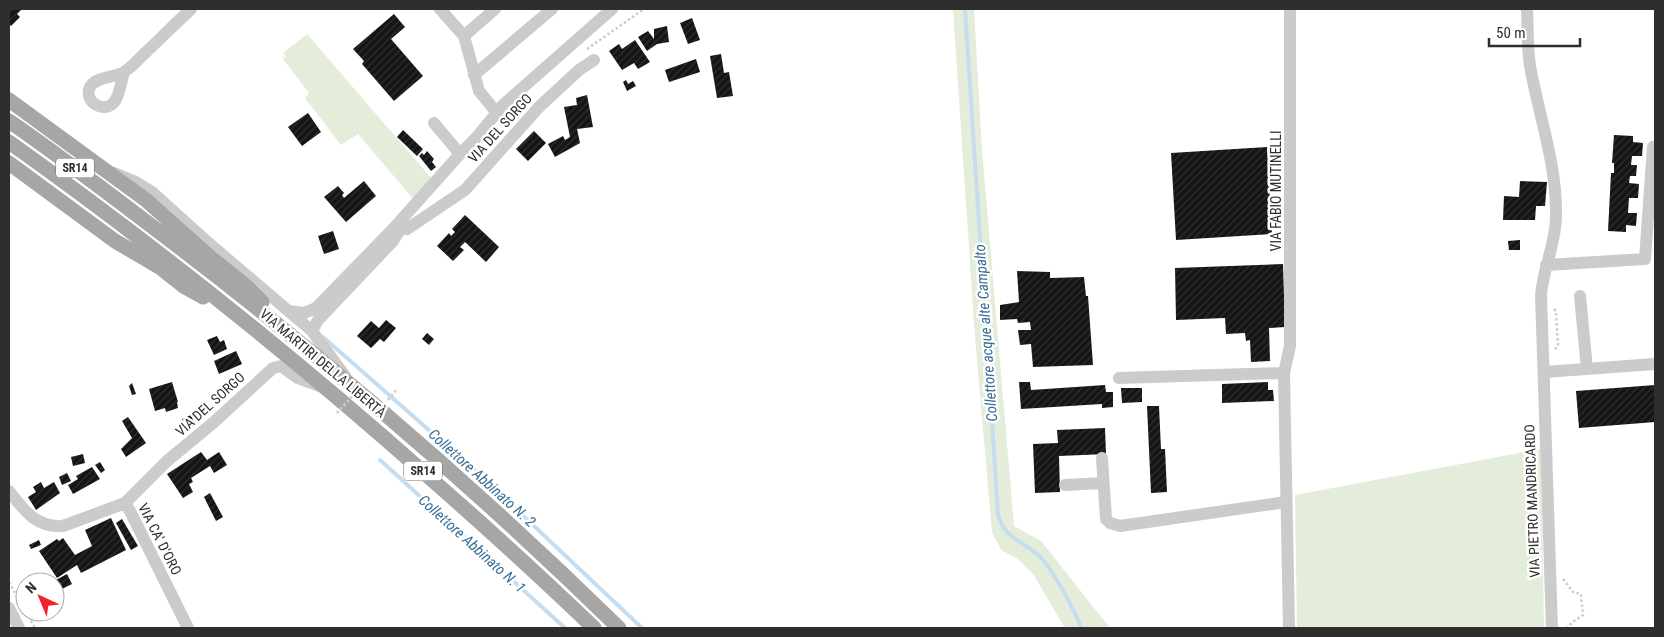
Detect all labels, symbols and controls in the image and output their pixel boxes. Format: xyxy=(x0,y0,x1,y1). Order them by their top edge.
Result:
scale bar xyxy=(1489,15,1580,47)
text: 50 m xyxy=(1496,24,1526,42)
street label: VIA DEL SORGO xyxy=(465,90,535,166)
street label: VIA FABIO MUTINELLI xyxy=(1268,131,1284,251)
road number: SR14 xyxy=(56,158,94,178)
water label: Collettore acque alte Campalto xyxy=(971,244,1001,422)
street label: VIA MARTIRI DELLA LIBERTÀ xyxy=(257,305,390,420)
street label: VIA DEL SORGO xyxy=(172,369,248,439)
street label: VIA PIETRO MANDRICARDO xyxy=(1521,424,1543,578)
water label: Collettore Abbinato N. 2 xyxy=(425,425,539,531)
road number: SR14 xyxy=(404,462,442,481)
water label: Collettore Abbinato N. 1 xyxy=(415,491,529,597)
street label: VIA CA' D'ORO xyxy=(135,500,185,578)
north arrow xyxy=(15,572,65,622)
text: N xyxy=(22,579,40,596)

